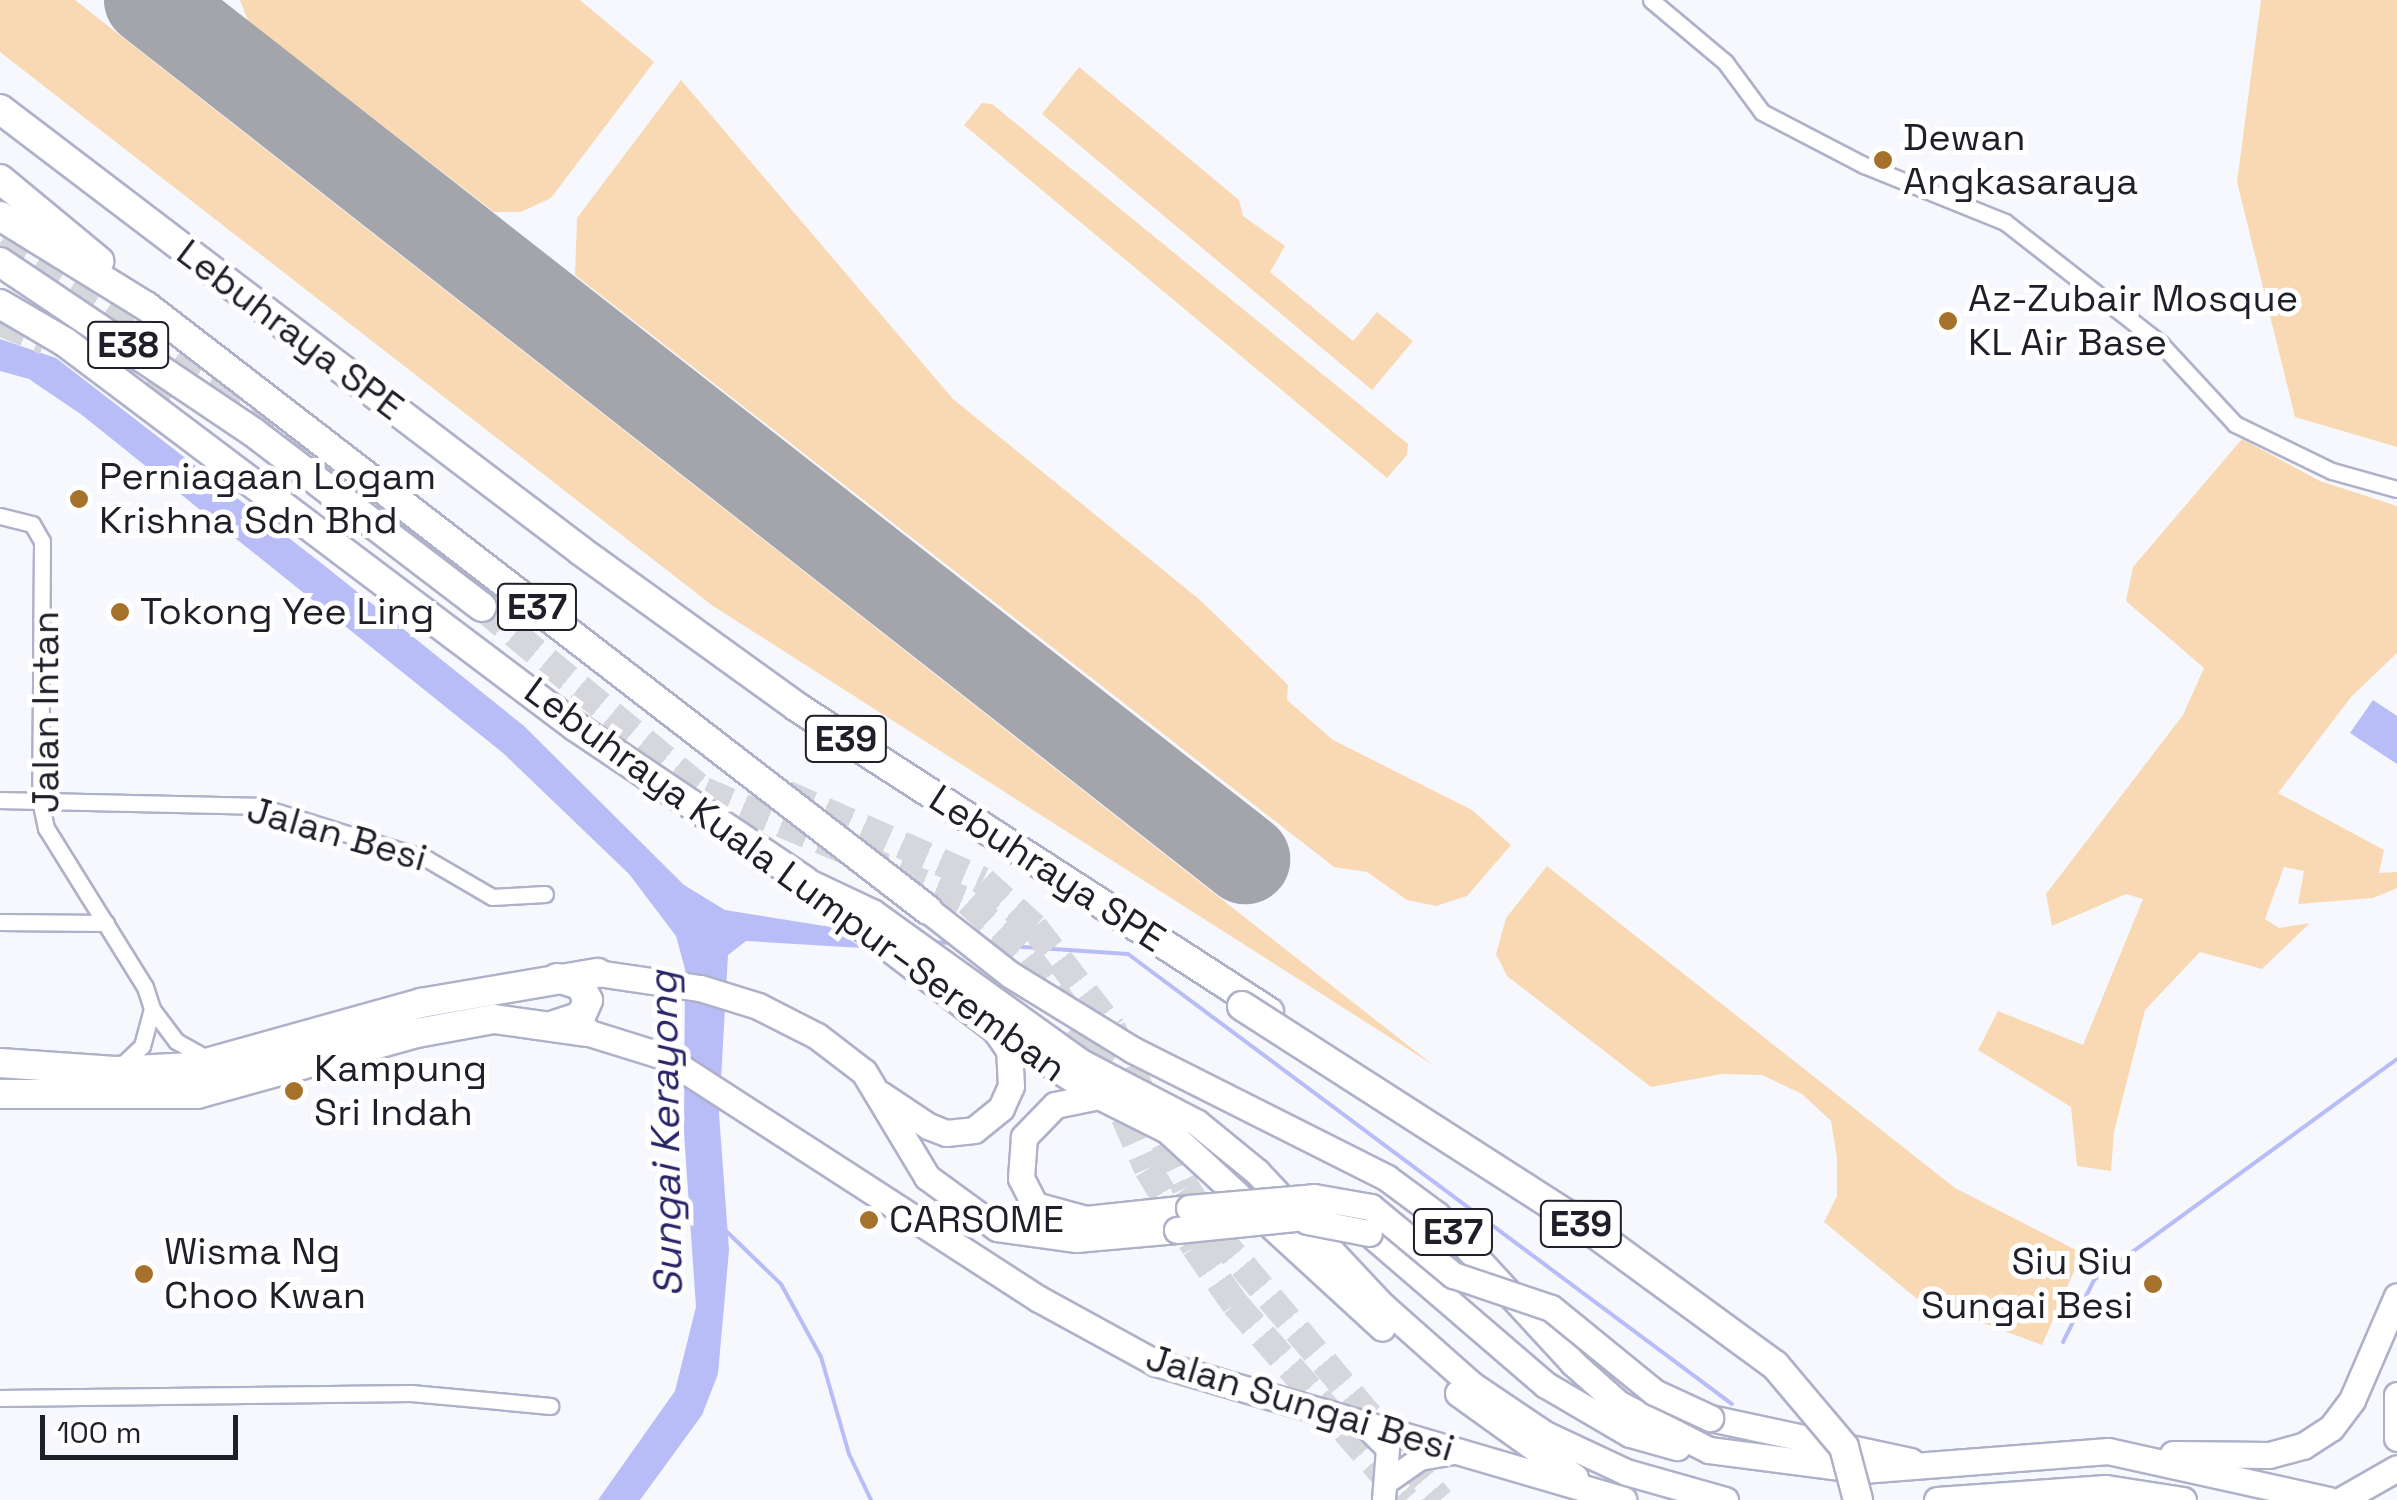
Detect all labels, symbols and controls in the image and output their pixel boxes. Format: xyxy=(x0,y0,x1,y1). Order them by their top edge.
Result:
place label: Dewan Angkasaraya xyxy=(1903,115,2138,204)
marker: Dewan Angkasaraya xyxy=(1872,149,1894,171)
street label: Lebuhraya SPE xyxy=(168,230,412,430)
place label: Az-Zubair Mosque KL Air Base xyxy=(1968,276,2298,366)
marker: Az-Zubair Mosque KL Air Base xyxy=(1937,310,1959,332)
road number: E38 xyxy=(86,315,170,375)
place label: Perniagaan Logam Krishna Sdn Bhd xyxy=(99,454,436,544)
marker: Perniagaan Logam Krishna Sdn Bhd xyxy=(68,488,90,510)
road number: E37 xyxy=(494,577,580,637)
place label: Tokong Yee Ling xyxy=(140,589,435,635)
marker: Tokong Yee Ling xyxy=(109,601,131,623)
street label: Jalan Intan xyxy=(23,611,69,813)
street label: Lebuhraya Kuala Lumpur–Seremban xyxy=(515,668,1075,1092)
road number: E39 xyxy=(804,709,888,769)
street label: Lebuhraya SPE xyxy=(921,776,1173,962)
street label: Jalan Besi xyxy=(242,787,432,881)
water label: Sungai Kerayong xyxy=(639,971,693,1297)
place label: Kampung Sri Indah xyxy=(314,1046,487,1136)
marker: Kampung Sri Indah xyxy=(283,1080,305,1102)
road number: E39 xyxy=(1538,1194,1624,1254)
place label: CARSOME xyxy=(889,1197,1064,1243)
road number: E37 xyxy=(1410,1202,1496,1262)
marker: CARSOME xyxy=(858,1209,880,1231)
place label: Wisma Ng Choo Kwan xyxy=(164,1229,366,1318)
place label: Siu Siu Sungai Besi xyxy=(1921,1239,2133,1328)
marker: Wisma Ng Choo Kwan xyxy=(133,1263,155,1285)
marker: Siu Siu Sungai Besi xyxy=(2142,1273,2164,1295)
street label: Jalan Sungai Besi xyxy=(1140,1334,1460,1472)
scale bar xyxy=(45,1395,242,1457)
text: 100 m xyxy=(57,1413,142,1452)

